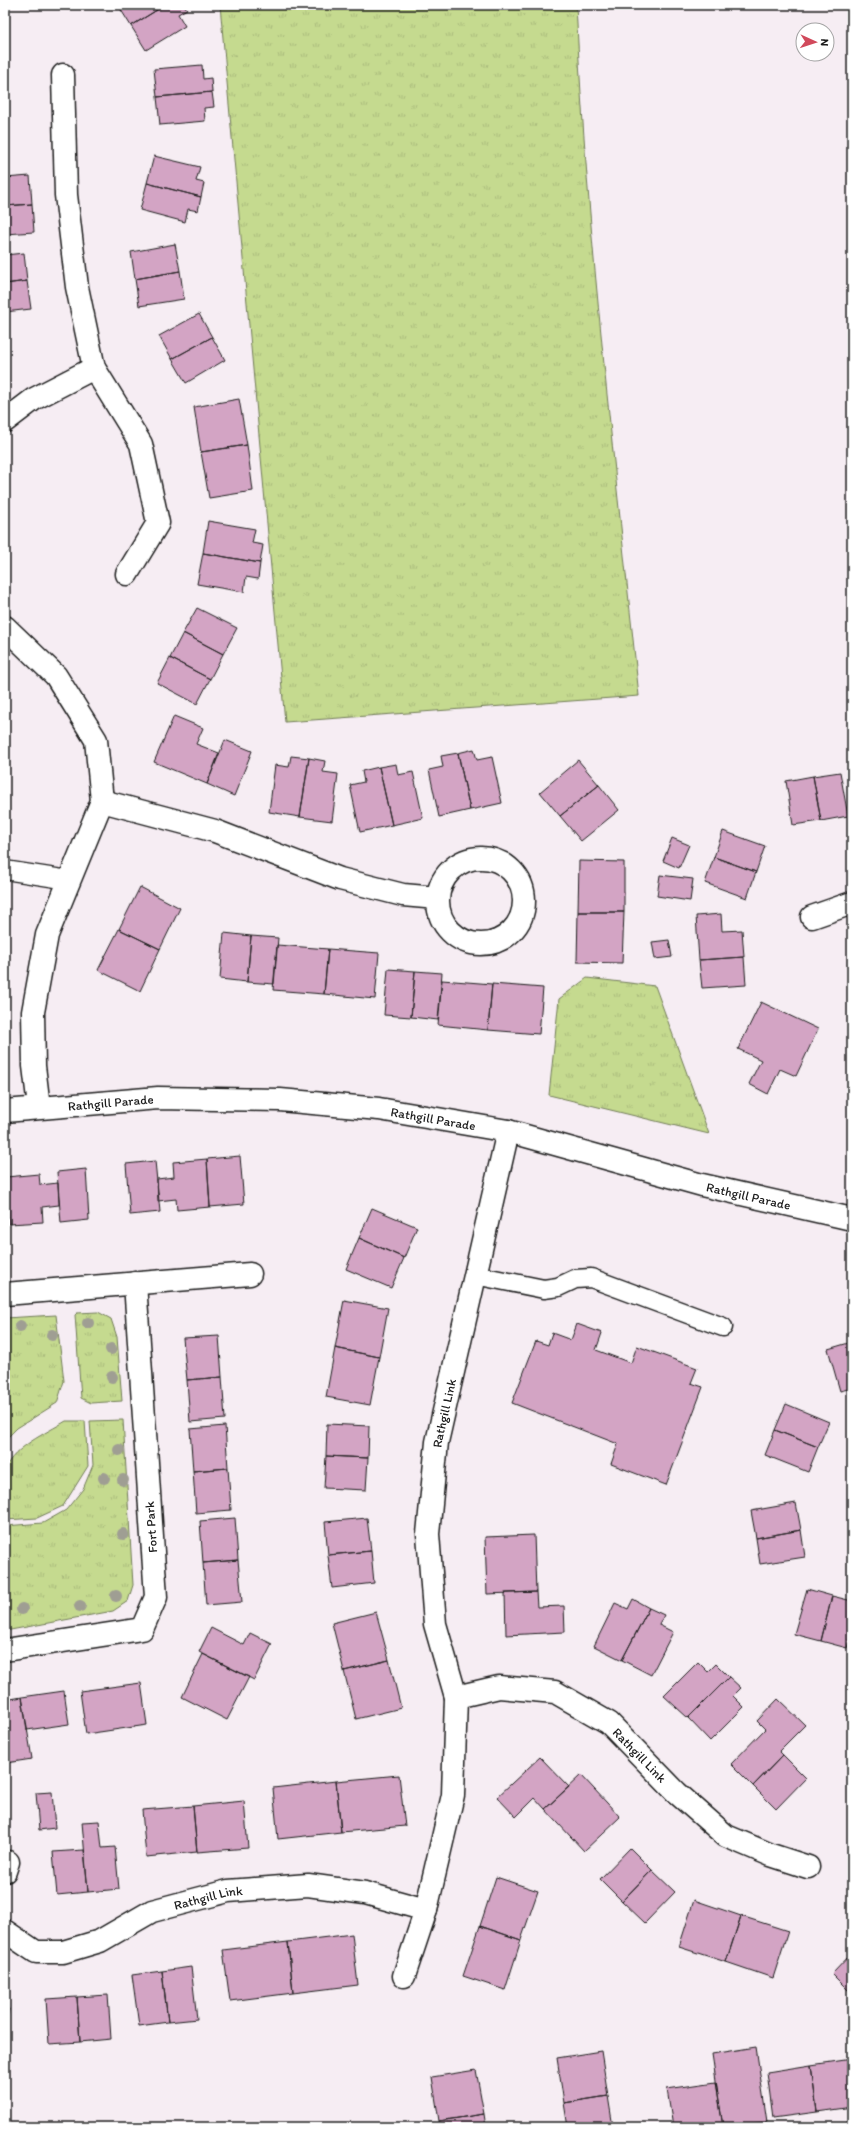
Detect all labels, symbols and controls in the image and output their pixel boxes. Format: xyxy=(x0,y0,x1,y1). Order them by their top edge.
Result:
north arrow xyxy=(795,22,835,62)
text: N xyxy=(818,38,831,47)
street label: Rathgill Parade xyxy=(67,1091,154,1113)
street label: Rathgill Parade xyxy=(390,1104,477,1133)
street label: Rathgill Parade xyxy=(705,1179,792,1212)
street label: Rathgill Link xyxy=(429,1377,459,1448)
street label: Fort Park xyxy=(142,1500,160,1553)
street label: Rathgill Link xyxy=(610,1724,670,1785)
street label: Rathgill Link xyxy=(172,1882,243,1912)

